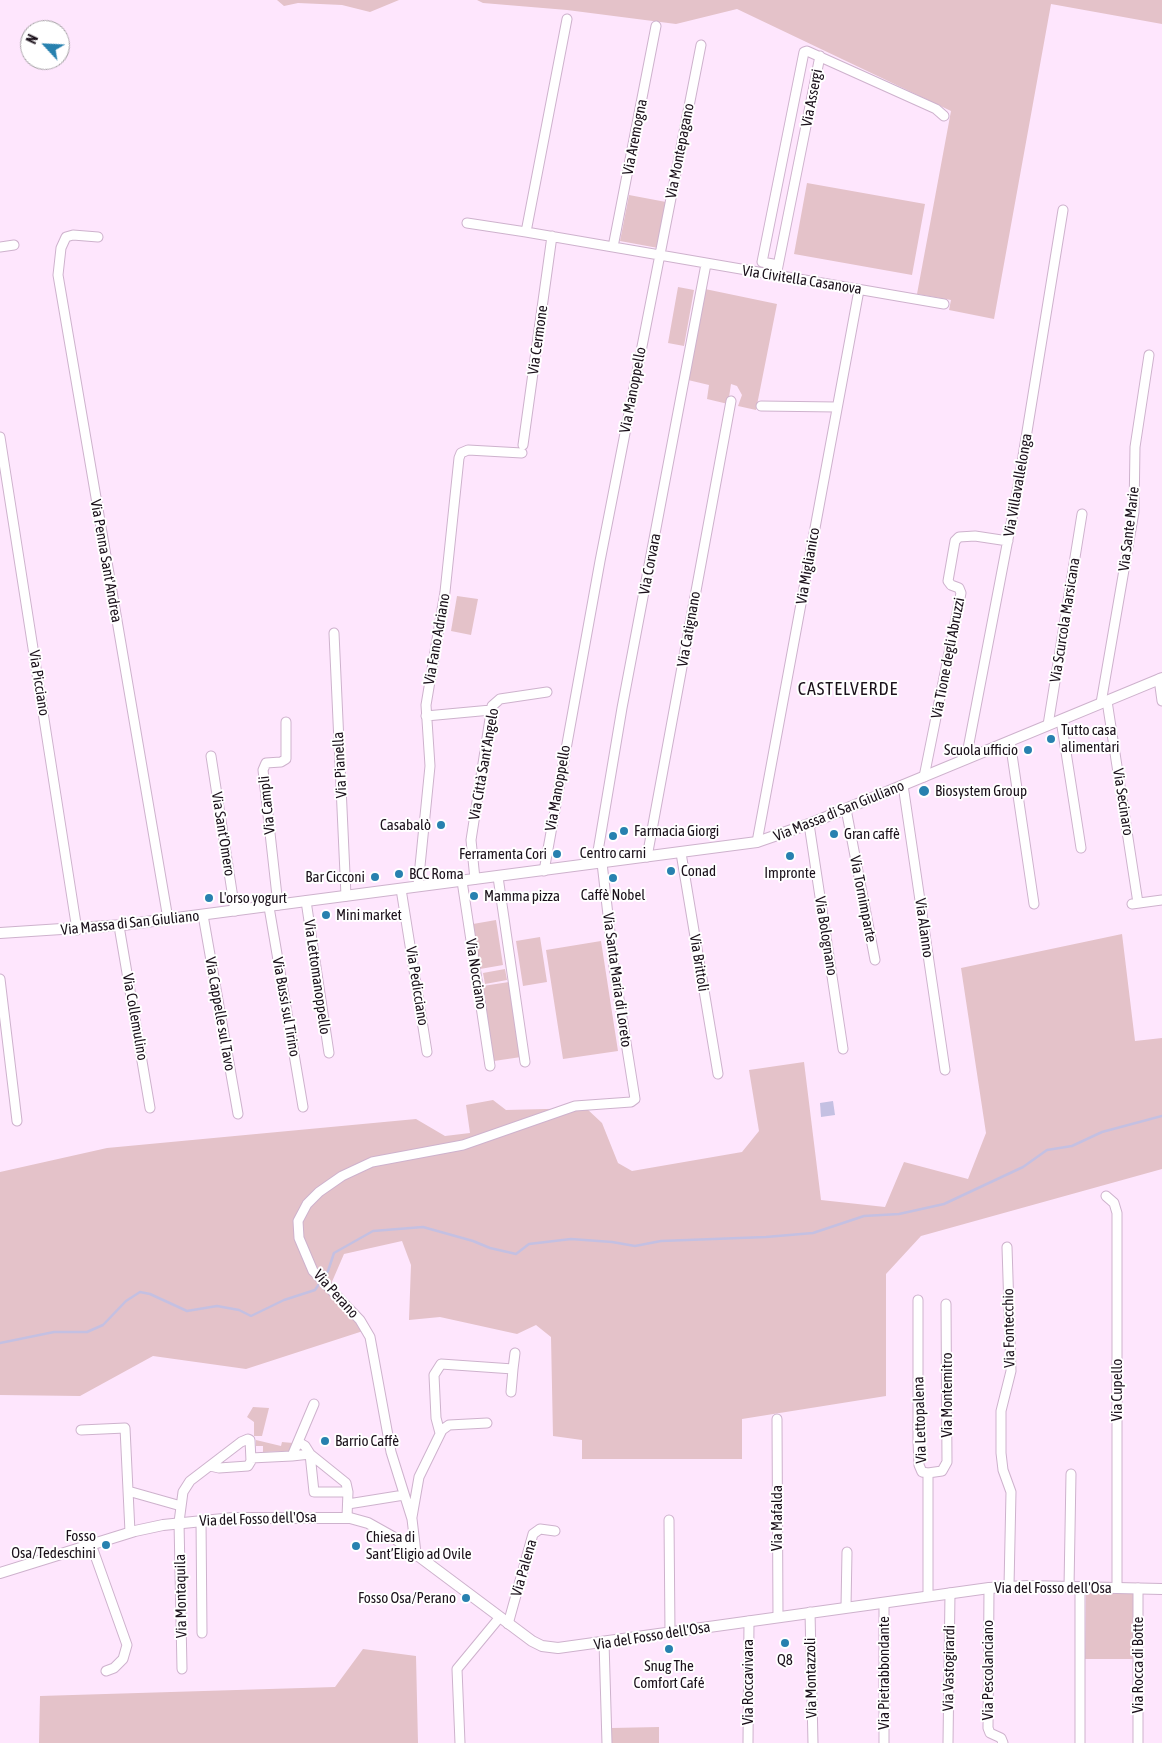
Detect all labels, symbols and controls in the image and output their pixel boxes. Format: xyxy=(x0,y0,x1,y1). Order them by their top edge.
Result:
north arrow xyxy=(20,20,70,70)
text: N xyxy=(23,32,41,46)
street label: Via Assergi xyxy=(798,68,826,128)
street label: Via Aremogna xyxy=(619,98,651,176)
street label: Via Montepagano xyxy=(662,102,698,200)
street label: Via Civitella Casanova xyxy=(741,262,863,298)
street label: Via Cermone xyxy=(524,304,552,376)
street label: Via Manoppello xyxy=(616,346,650,434)
street label: Via Villavallelonga xyxy=(1000,432,1036,538)
street label: Via Sante Marie xyxy=(1115,486,1143,572)
street label: Via Penna Sant'Andrea xyxy=(86,498,126,624)
street label: Via Miglianico xyxy=(792,526,824,606)
street label: Via Corvara xyxy=(635,532,665,596)
street label: Via Scurcola Marsicana xyxy=(1046,556,1084,684)
street label: Via Catignano xyxy=(674,590,704,668)
street label: Via Fano Adriano xyxy=(420,592,454,686)
street label: Via Tione degli Abruzzi xyxy=(927,596,969,720)
street label: Via Picciano xyxy=(25,649,53,717)
district label: CASTELVERDE xyxy=(796,678,900,700)
street label: Via Città Sant'Angelo xyxy=(465,707,503,821)
place label: Tutto casa alimentari xyxy=(1061,721,1119,756)
street label: Via Pianella xyxy=(329,731,351,799)
marker: Tutto casa alimentari xyxy=(1045,733,1057,745)
place label: Scuola ufficio xyxy=(944,741,1018,759)
street label: Via Manoppello xyxy=(542,744,574,832)
marker: Scuola ufficio xyxy=(1022,744,1034,756)
street label: Via Secinaro xyxy=(1109,767,1137,837)
street label: Via Campli xyxy=(255,775,279,835)
street label: Via Massa di San Giuliano xyxy=(771,777,907,845)
place label: Biosystem Group xyxy=(935,782,1027,800)
marker: Biosystem Group xyxy=(917,784,931,798)
street label: Via Sant'Omero xyxy=(207,791,239,877)
place label: Casabalò xyxy=(380,816,431,834)
marker: Casabalò xyxy=(435,819,447,831)
place label: Farmacia Giorgi xyxy=(634,822,719,840)
marker: Farmacia Giorgi xyxy=(618,825,630,837)
place label: Gran caffè xyxy=(844,825,900,843)
marker: Gran caffè xyxy=(828,828,840,840)
marker: Centro carni xyxy=(607,830,619,842)
place label: Centro carni xyxy=(580,844,646,862)
place label: Ferramenta Cori xyxy=(459,845,547,863)
marker: Ferramenta Cori xyxy=(551,848,563,860)
marker: Impronte xyxy=(784,850,796,862)
street label: Via Tornimparte xyxy=(846,854,880,944)
place label: Conad xyxy=(681,862,716,880)
place label: Impronte xyxy=(764,864,816,882)
place label: BCC Roma xyxy=(409,865,464,883)
marker: Conad xyxy=(665,865,677,877)
place label: Bar Cicconi xyxy=(305,868,365,886)
marker: BCC Roma xyxy=(393,868,405,880)
marker: Bar Cicconi xyxy=(369,871,381,883)
marker: Caffè Nobel xyxy=(607,872,619,884)
place label: Caffè Nobel xyxy=(581,886,645,904)
place label: Mamma pizza xyxy=(484,887,560,905)
place label: L'orso yogurt xyxy=(219,889,287,907)
marker: Mamma pizza xyxy=(468,890,480,902)
marker: L'orso yogurt xyxy=(203,892,215,904)
street label: Via Bolognano xyxy=(811,895,841,977)
street label: Via Alanno xyxy=(911,897,937,959)
place label: Mini market xyxy=(336,906,402,924)
street label: Via Massa di San Giuliano xyxy=(60,907,200,939)
marker: Mini market xyxy=(320,909,332,921)
street label: Via Santa Maria di Loreto xyxy=(599,912,635,1048)
street label: Via Lettomanoppello xyxy=(300,918,334,1036)
street label: Via Brittoli xyxy=(686,933,712,993)
street label: Via Nocciano xyxy=(462,937,490,1011)
street label: Via Pedicciano xyxy=(402,945,432,1027)
street label: Via Cappelle sul Tavo xyxy=(201,956,239,1072)
street label: Via Bussi sul Tirino xyxy=(268,956,304,1058)
street label: Via Collemulino xyxy=(118,972,152,1062)
street label: Via Perano xyxy=(309,1266,363,1322)
street label: Via Fontecchio xyxy=(999,1288,1019,1368)
street label: Via Montemitro xyxy=(938,1352,956,1438)
street label: Via Cupello xyxy=(1108,1359,1126,1421)
street label: Via Lettopalena xyxy=(909,1376,931,1464)
place label: Barrio Caffè xyxy=(335,1432,399,1450)
marker: Barrio Caffè xyxy=(319,1435,331,1447)
street label: Via Mafalda xyxy=(768,1485,786,1551)
street label: Via del Fosso dell'Osa xyxy=(199,1508,317,1530)
place label: Fosso Osa/Tedeschini xyxy=(11,1527,96,1562)
place label: Chiesa di Sant’Eligio ad Ovile xyxy=(366,1528,472,1563)
street label: Via Palena xyxy=(507,1537,541,1599)
marker: Fosso Osa/Tedeschini xyxy=(100,1539,112,1551)
marker: Chiesa di Sant’Eligio ad Ovile xyxy=(350,1540,362,1552)
street label: Via Montaquila xyxy=(171,1554,191,1638)
street label: Via del Fosso dell'Osa xyxy=(994,1579,1112,1597)
place label: Fosso Osa/Perano xyxy=(358,1589,456,1607)
marker: Fosso Osa/Perano xyxy=(460,1592,472,1604)
street label: Via Pietrabbondante xyxy=(875,1616,893,1730)
street label: Via Rocca di Botte xyxy=(1129,1617,1147,1713)
street label: Via del Fosso dell'Osa xyxy=(593,1618,711,1654)
street label: Via Pescolanciano xyxy=(979,1620,997,1720)
street label: Via Vastogirardi xyxy=(939,1625,959,1711)
marker: Q8 xyxy=(779,1637,791,1649)
street label: Via Montazzoli xyxy=(801,1638,821,1718)
street label: Via Roccavivara xyxy=(739,1639,757,1725)
marker: Snug The Comfort Café xyxy=(663,1643,675,1655)
place label: Q8 xyxy=(777,1651,793,1669)
place label: Snug The Comfort Café xyxy=(633,1657,705,1692)

